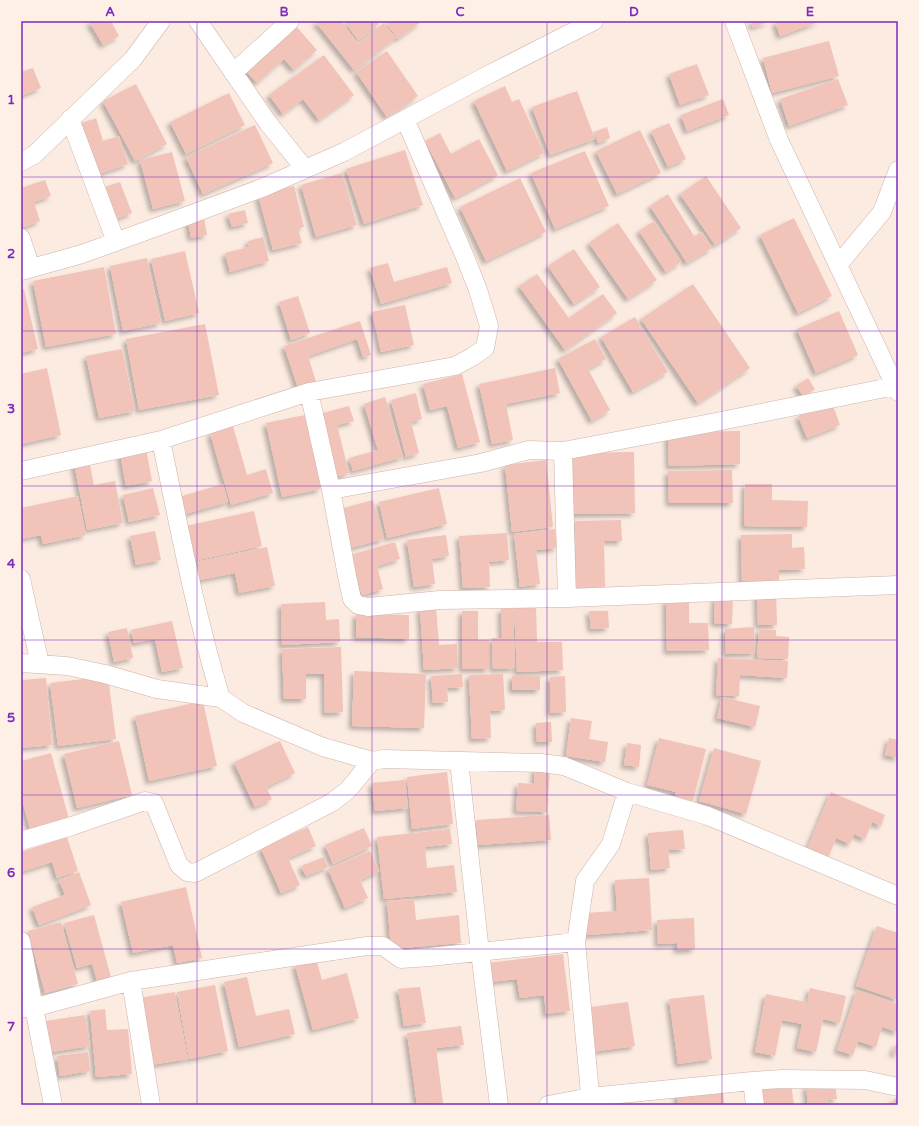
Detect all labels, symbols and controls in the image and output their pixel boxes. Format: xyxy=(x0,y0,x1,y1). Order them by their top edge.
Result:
text: A xyxy=(105,4,115,20)
text: B xyxy=(279,4,289,20)
text: C xyxy=(455,4,465,20)
text: D xyxy=(629,4,639,20)
text: E xyxy=(806,4,814,20)
text: 1 xyxy=(7,92,15,108)
text: 2 xyxy=(7,246,15,262)
text: 3 xyxy=(7,401,15,417)
text: 4 xyxy=(7,556,16,572)
text: 5 xyxy=(7,710,15,726)
text: 6 xyxy=(7,865,15,881)
text: 7 xyxy=(7,1019,15,1035)

